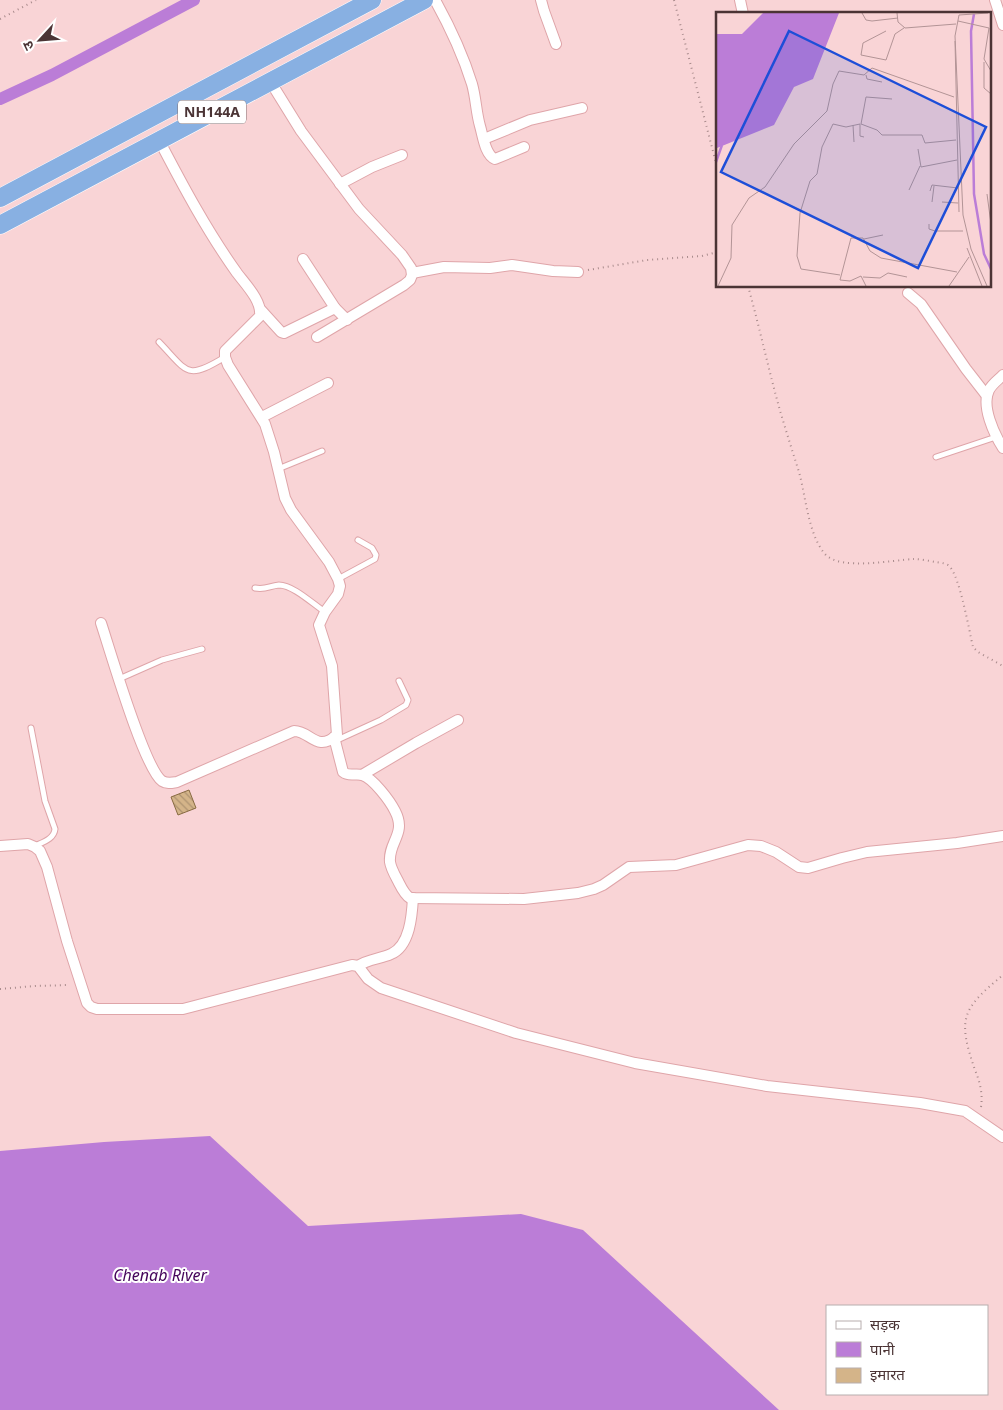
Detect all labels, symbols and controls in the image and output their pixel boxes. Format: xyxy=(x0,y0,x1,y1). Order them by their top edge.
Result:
inset map xyxy=(716,12,990,288)
north arrow xyxy=(15,15,65,65)
text: उ xyxy=(17,37,38,54)
road number: NH144A xyxy=(178,100,246,124)
water label: Chenab River xyxy=(113,1264,207,1286)
legend xyxy=(826,1305,988,1395)
text: सड़क xyxy=(870,1314,900,1334)
text: पानी xyxy=(870,1339,896,1359)
text: इमारत xyxy=(870,1364,905,1384)

